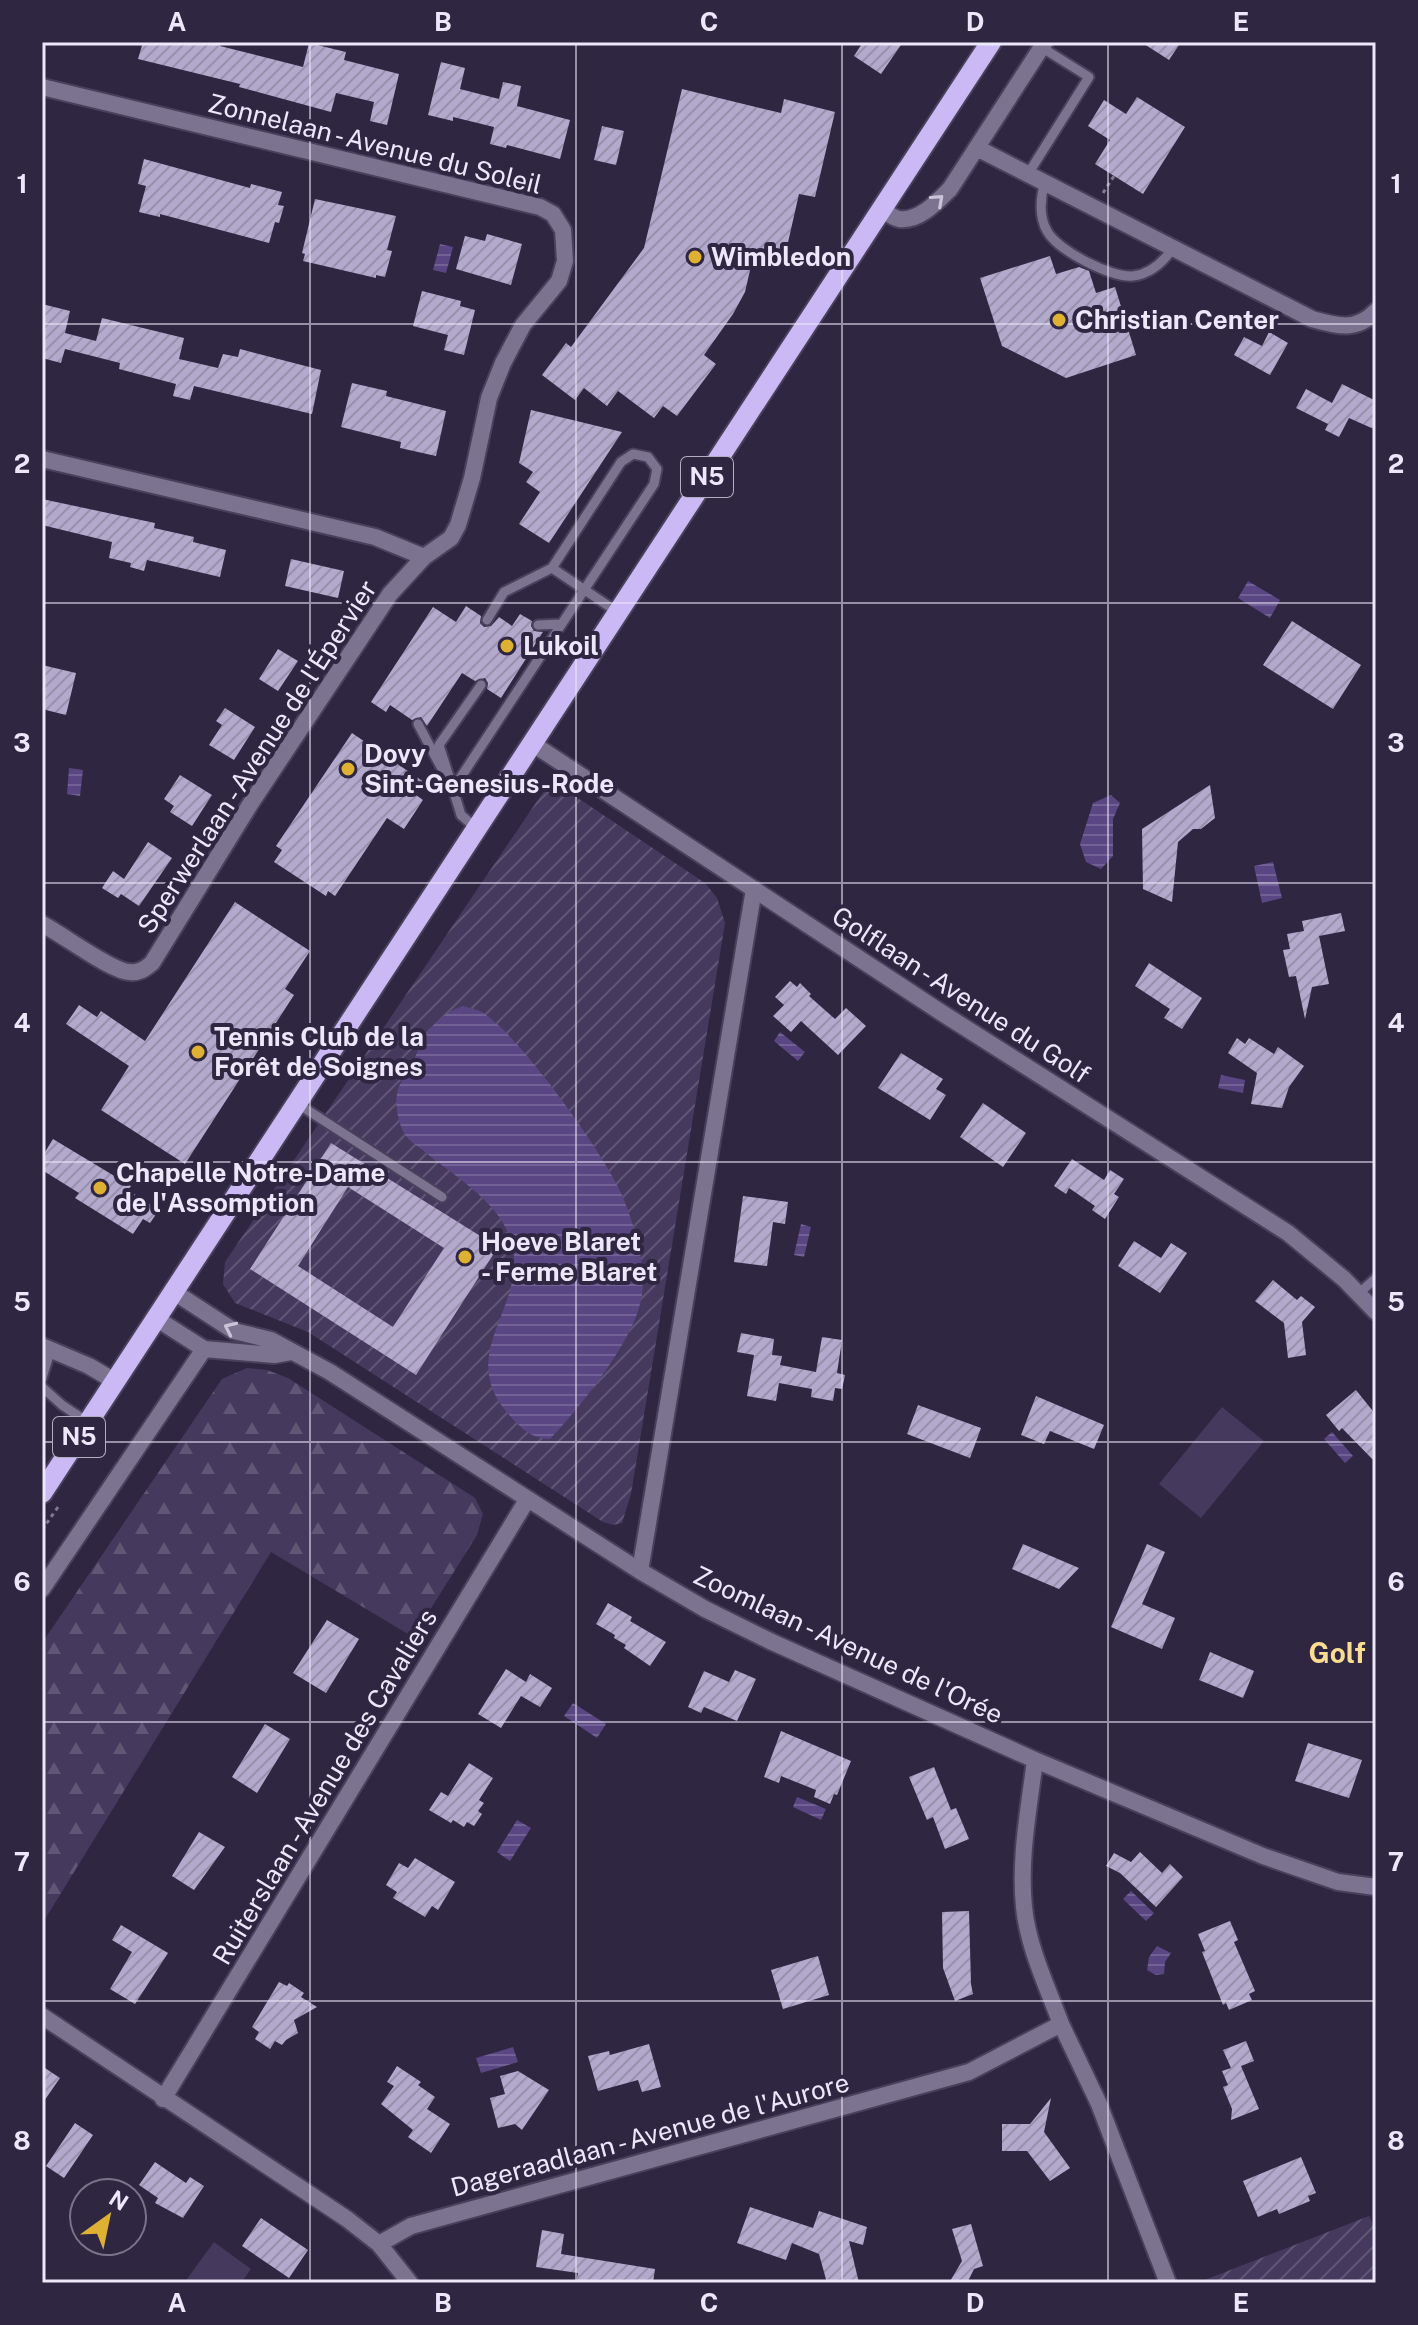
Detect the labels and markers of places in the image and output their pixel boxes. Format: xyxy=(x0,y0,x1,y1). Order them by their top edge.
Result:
place label: Wimbledon xyxy=(711,241,851,272)
marker: Wimbledon xyxy=(686,248,704,266)
place label: Christian Center xyxy=(1075,304,1279,335)
marker: Christian Center xyxy=(1050,311,1068,329)
place label: Lukoil xyxy=(523,630,599,661)
marker: Lukoil xyxy=(498,637,516,655)
place label: Dovy Sint-Genesius-Rode xyxy=(364,738,614,799)
marker: Dovy Sint-Genesius-Rode xyxy=(339,760,357,778)
place label: Tennis Club de la Forêt de Soignes xyxy=(214,1021,424,1082)
marker: Tennis Club de la Forêt de Soignes xyxy=(189,1043,207,1061)
place label: Chapelle Notre-Dame de l'Assomption xyxy=(116,1157,385,1218)
marker: Chapelle Notre-Dame de l'Assomption xyxy=(91,1179,109,1197)
place label: Hoeve Blaret - Ferme Blaret xyxy=(481,1226,657,1287)
marker: Hoeve Blaret - Ferme Blaret xyxy=(456,1248,474,1266)

